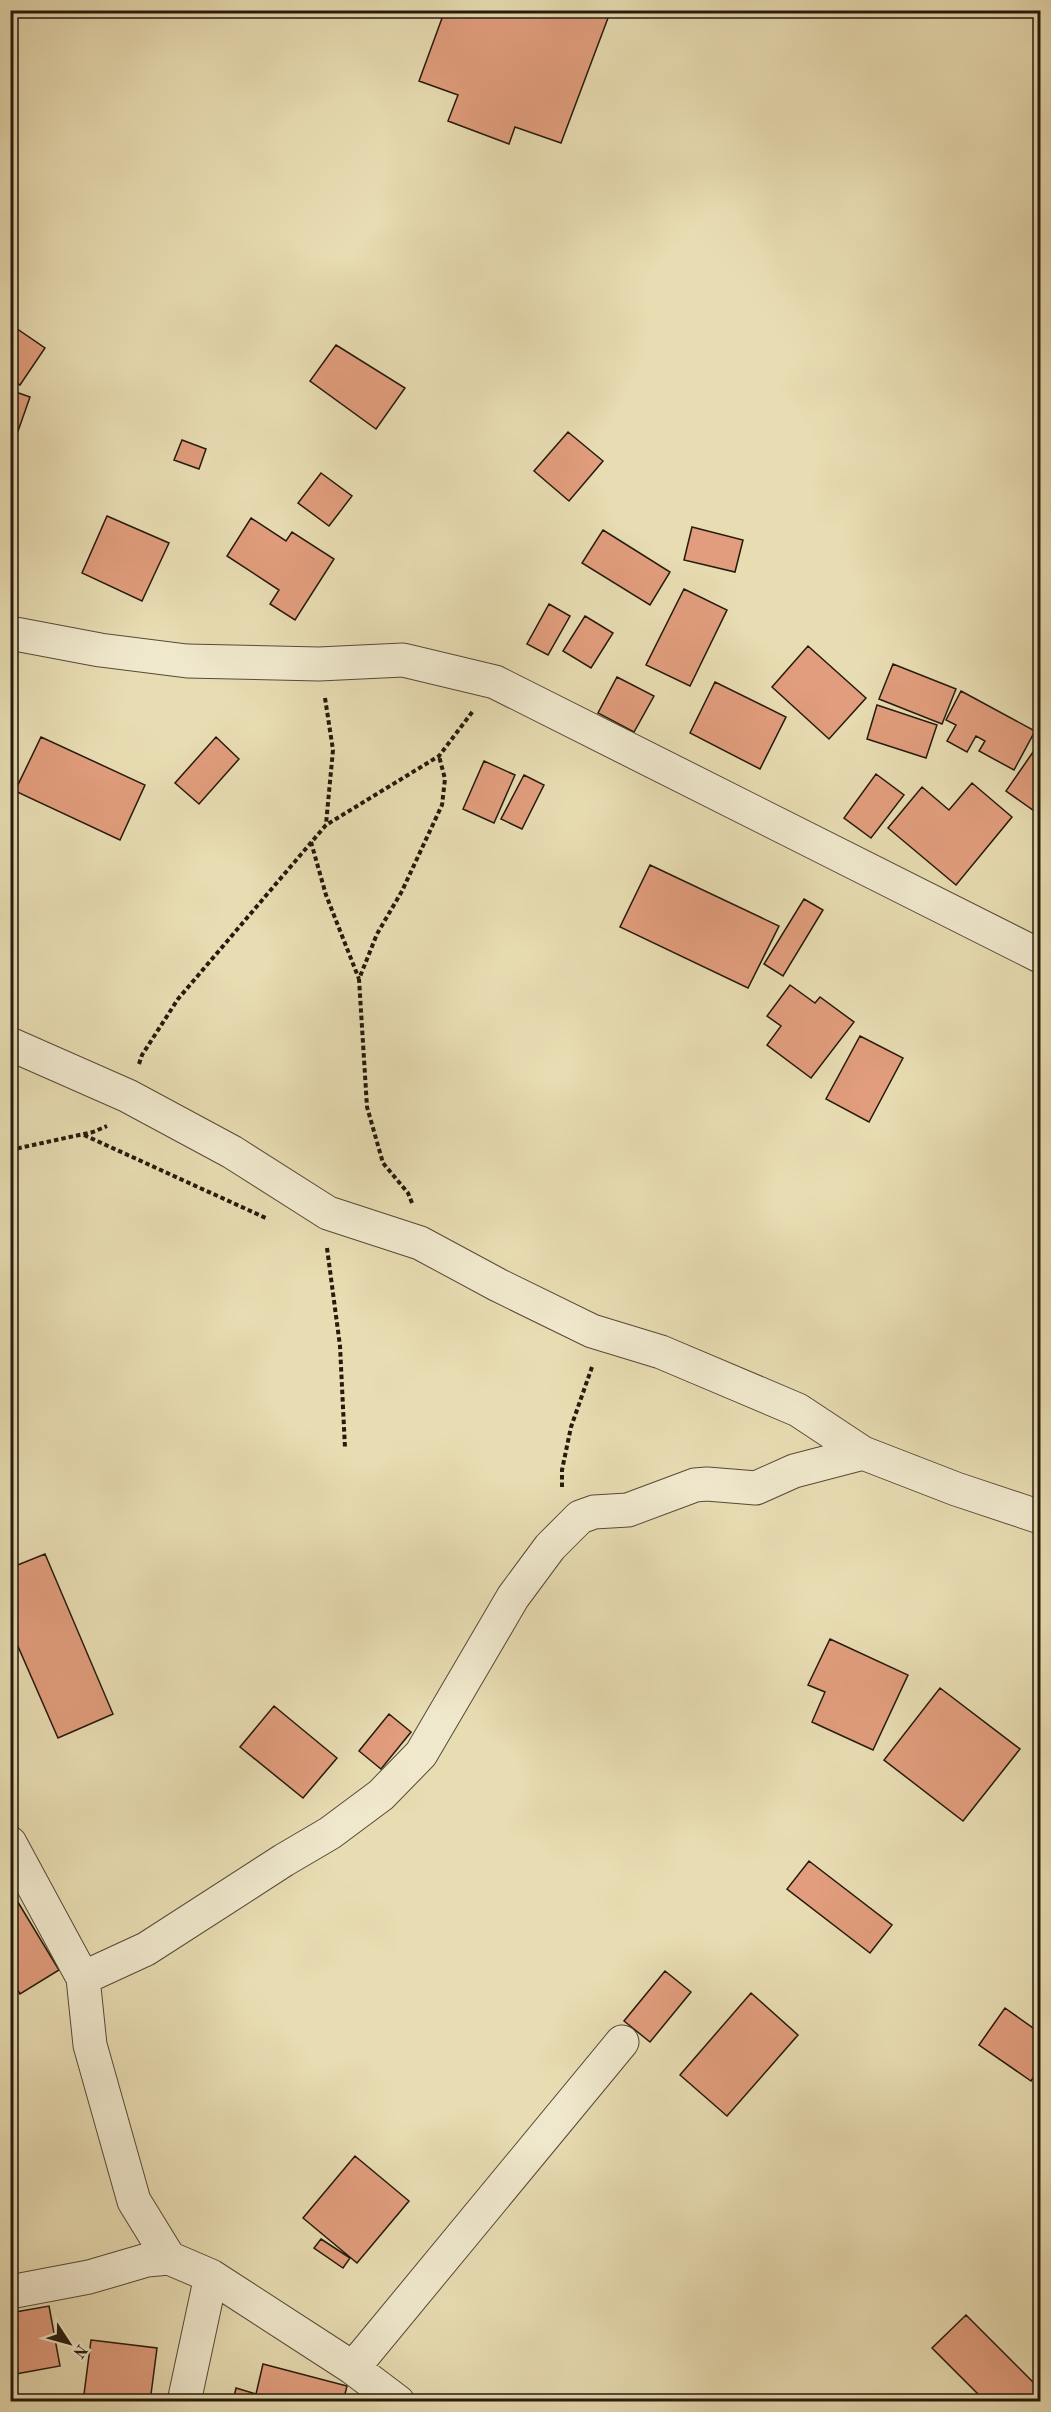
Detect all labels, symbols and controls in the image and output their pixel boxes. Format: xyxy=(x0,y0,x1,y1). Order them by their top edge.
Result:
north arrow xyxy=(39,2313,99,2373)
text: N xyxy=(69,2341,90,2361)

